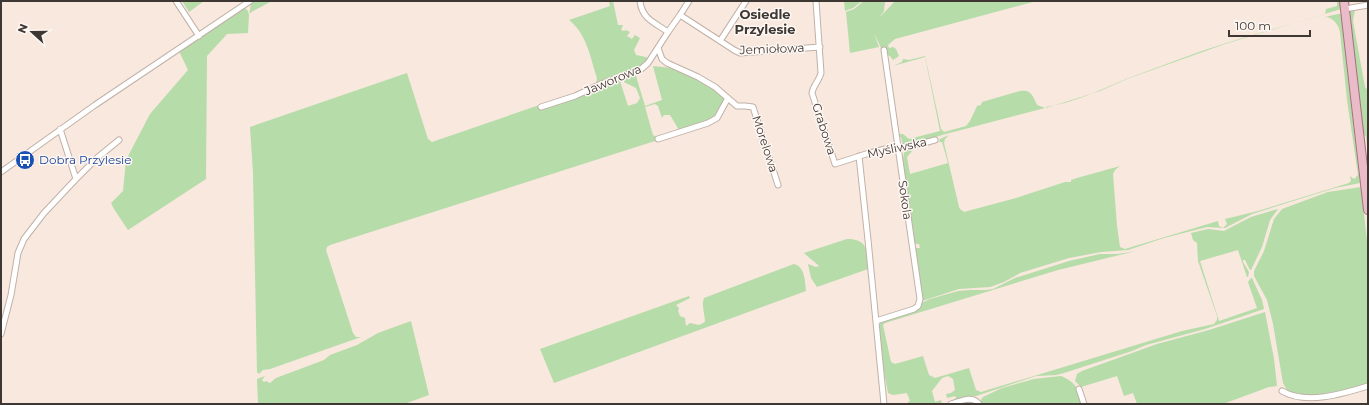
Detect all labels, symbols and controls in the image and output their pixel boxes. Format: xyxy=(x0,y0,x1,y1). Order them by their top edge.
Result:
district label: Osiedle Przylesie xyxy=(735,6,795,37)
north arrow xyxy=(12,12,52,52)
scale bar xyxy=(1229,12,1310,38)
text: 100 m xyxy=(1235,18,1271,33)
text: N xyxy=(15,22,31,35)
street label: Jemiołowa xyxy=(738,40,805,57)
street label: Jaworowa xyxy=(581,61,643,99)
street label: Grabowa xyxy=(809,101,840,157)
street label: Morelowa xyxy=(749,114,782,174)
street label: Myśliwska xyxy=(866,134,928,161)
bus stop icon: Dobra Przylesie xyxy=(14,149,36,171)
place label: Dobra Przylesie xyxy=(39,152,132,167)
street label: Sokola xyxy=(895,179,916,221)

